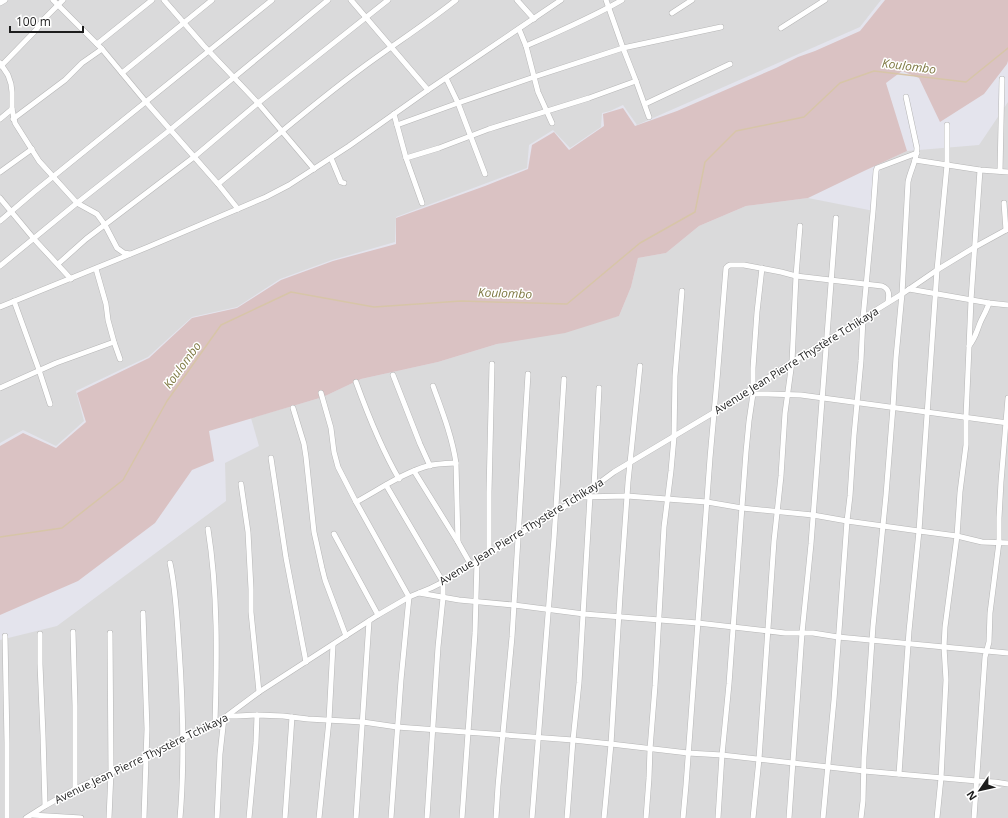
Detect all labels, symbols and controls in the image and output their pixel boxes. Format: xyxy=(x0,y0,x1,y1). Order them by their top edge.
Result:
scale bar xyxy=(10,8,83,34)
text: 100 m xyxy=(16,13,51,30)
water label: Koulombo xyxy=(881,54,937,78)
water label: Koulombo xyxy=(478,284,533,302)
street label: Avenue Jean Pierre Thystère Tchikaya xyxy=(711,303,881,417)
water label: Koulombo xyxy=(159,338,205,392)
street label: Avenue Jean Pierre Thystère Tchikaya xyxy=(436,474,606,588)
street label: Avenue Jean Pierre Thystère Tchikaya xyxy=(52,709,230,807)
north arrow xyxy=(960,770,1000,810)
text: N xyxy=(963,788,980,804)

